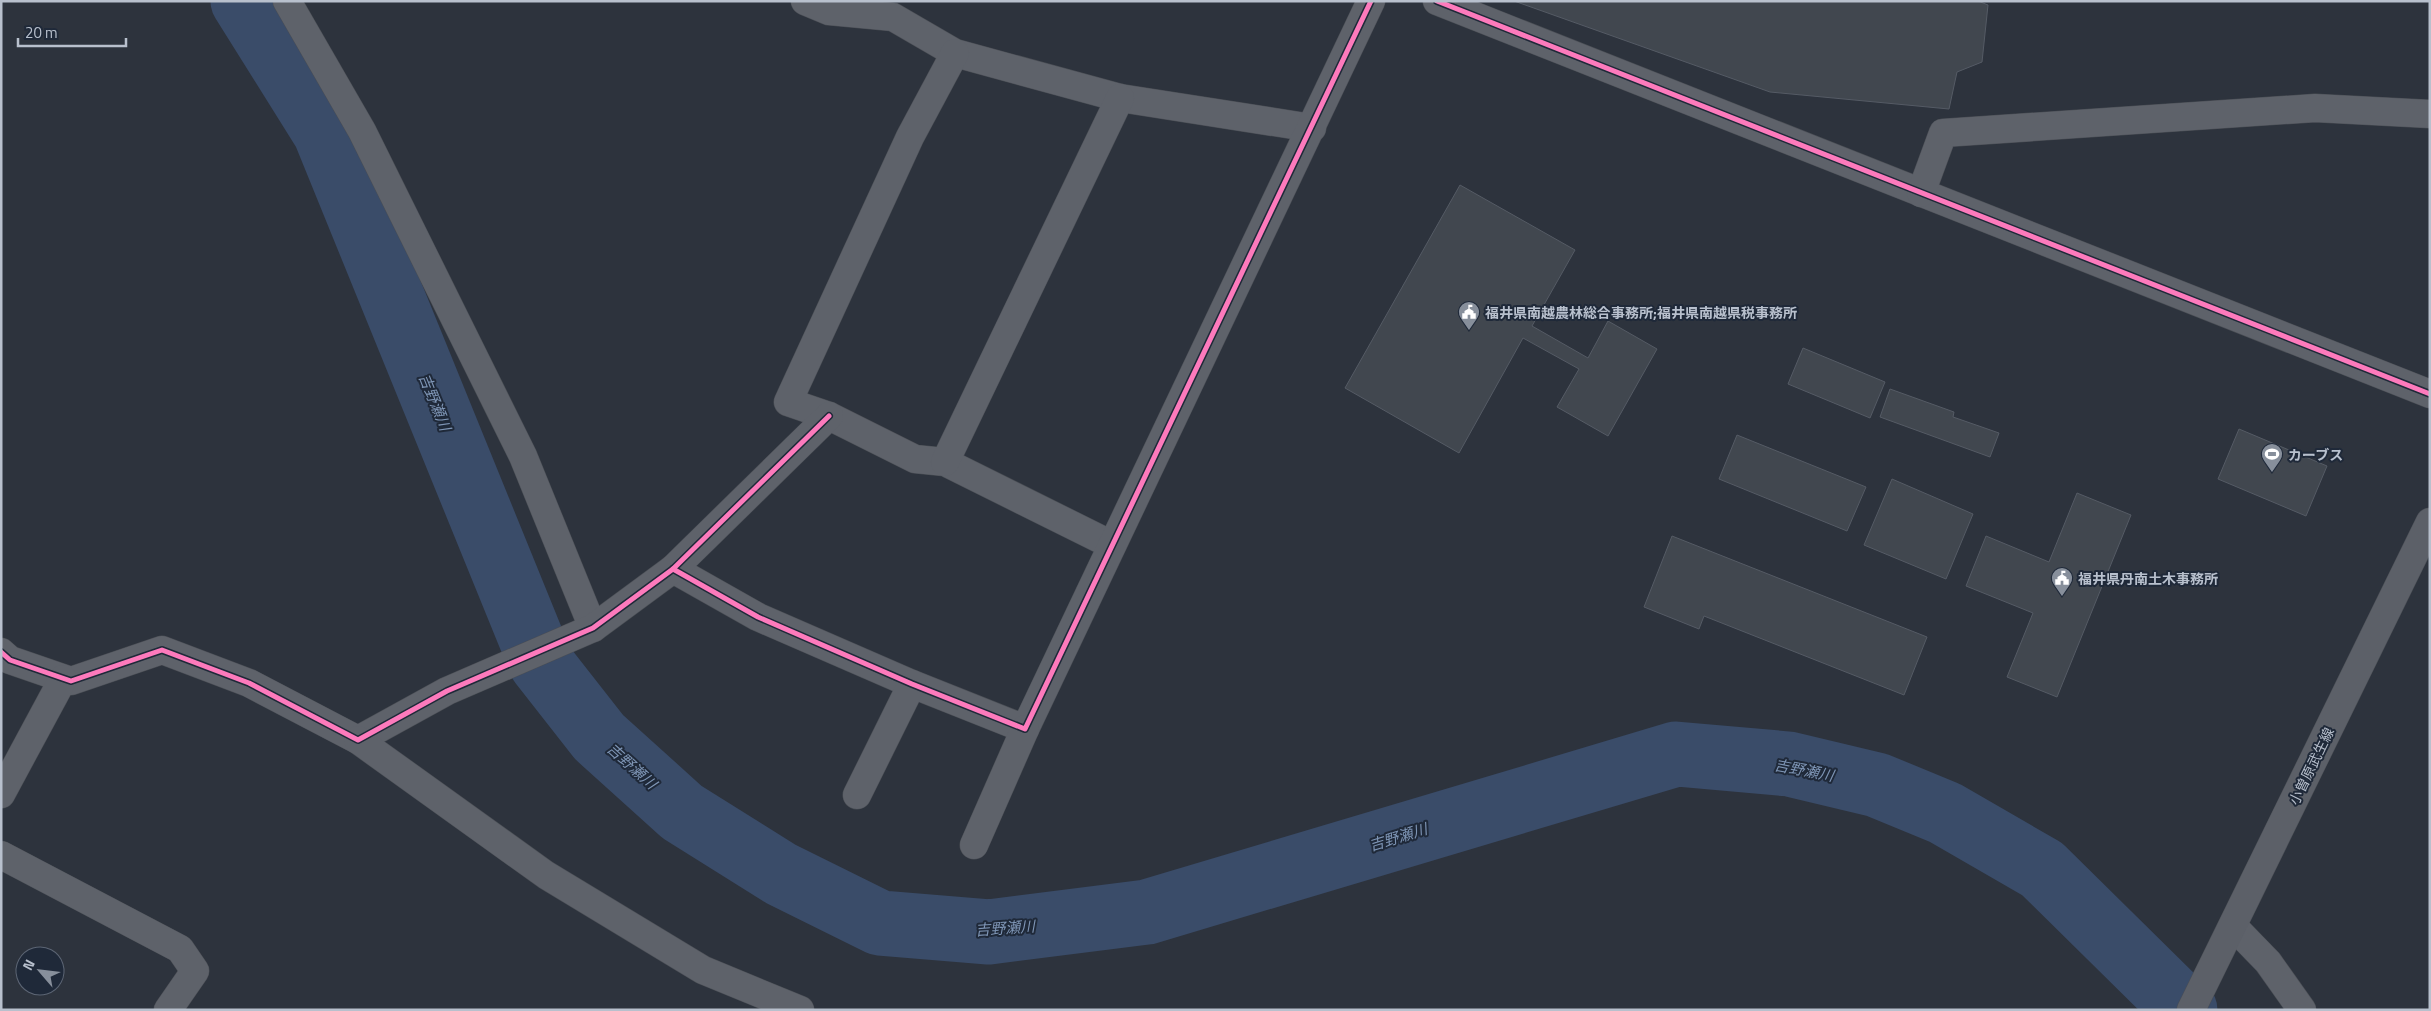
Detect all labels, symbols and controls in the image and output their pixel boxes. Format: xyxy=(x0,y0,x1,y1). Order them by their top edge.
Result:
scale bar xyxy=(18,15,125,47)
text: 20 m xyxy=(25,21,58,44)
public building icon: 福井県南越農林総合事務所;福井県南越県税事務所 xyxy=(1457,300,1481,331)
place label: 福井県南越農林総合事務所;福井県南越県税事務所 xyxy=(1485,302,1797,323)
water label: 吉野瀬川 xyxy=(413,370,458,436)
sports icon: カーブス xyxy=(2260,442,2284,473)
place label: カーブス xyxy=(2288,444,2343,465)
public building icon: 福井県丹南土木事務所 xyxy=(2050,566,2074,597)
place label: 福井県丹南土木事務所 xyxy=(2078,568,2218,589)
street label: 小曽原武生線 xyxy=(2283,724,2339,808)
water label: 吉野瀬川 xyxy=(602,737,663,796)
water label: 吉野瀬川 xyxy=(1772,753,1838,787)
water label: 吉野瀬川 xyxy=(1366,817,1432,857)
water label: 吉野瀬川 xyxy=(974,914,1038,942)
north arrow xyxy=(15,946,65,996)
text: N xyxy=(17,955,40,974)

